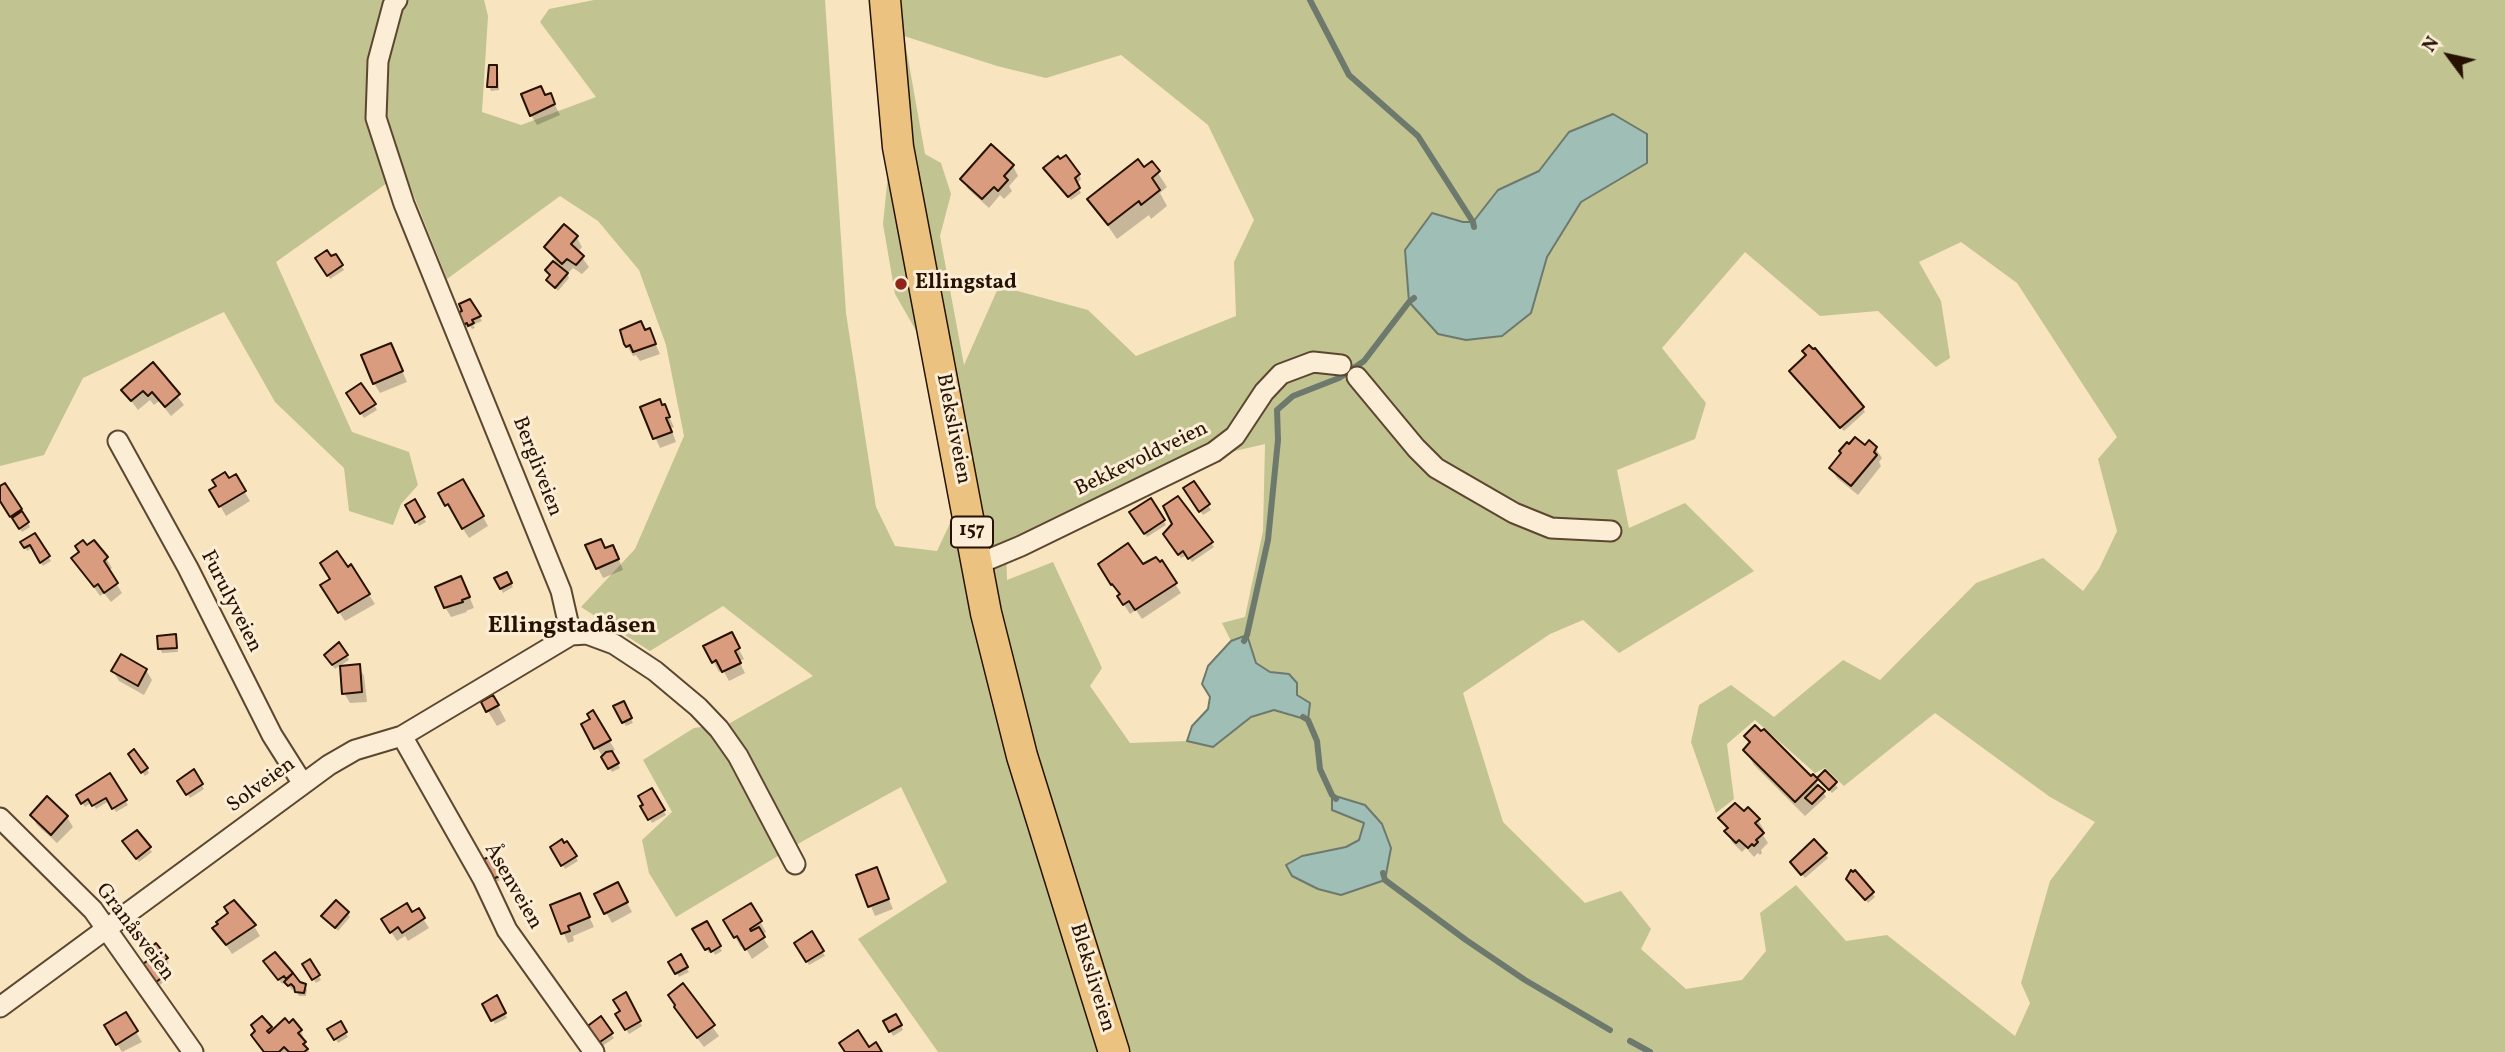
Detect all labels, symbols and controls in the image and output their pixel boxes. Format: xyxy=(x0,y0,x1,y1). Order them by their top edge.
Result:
north arrow xyxy=(2414,21,2484,91)
text: N xyxy=(2417,32,2446,57)
place label: Ellingstad xyxy=(915,271,1017,297)
marker: Ellingstad xyxy=(893,276,909,292)
street label: Bleksliveien xyxy=(929,372,975,486)
street label: Bergliveien xyxy=(505,414,567,520)
street label: Bekkevoldveien xyxy=(1071,417,1213,503)
road number: 157 xyxy=(951,516,993,548)
street label: Furulyveien xyxy=(194,547,266,657)
district label: Ellingstadåsen xyxy=(488,614,656,642)
street label: Solveien xyxy=(223,753,301,819)
street label: Åsenveien xyxy=(477,840,547,934)
street label: Granåsveien xyxy=(89,879,179,987)
street label: Bleksliveien xyxy=(1063,921,1119,1035)

